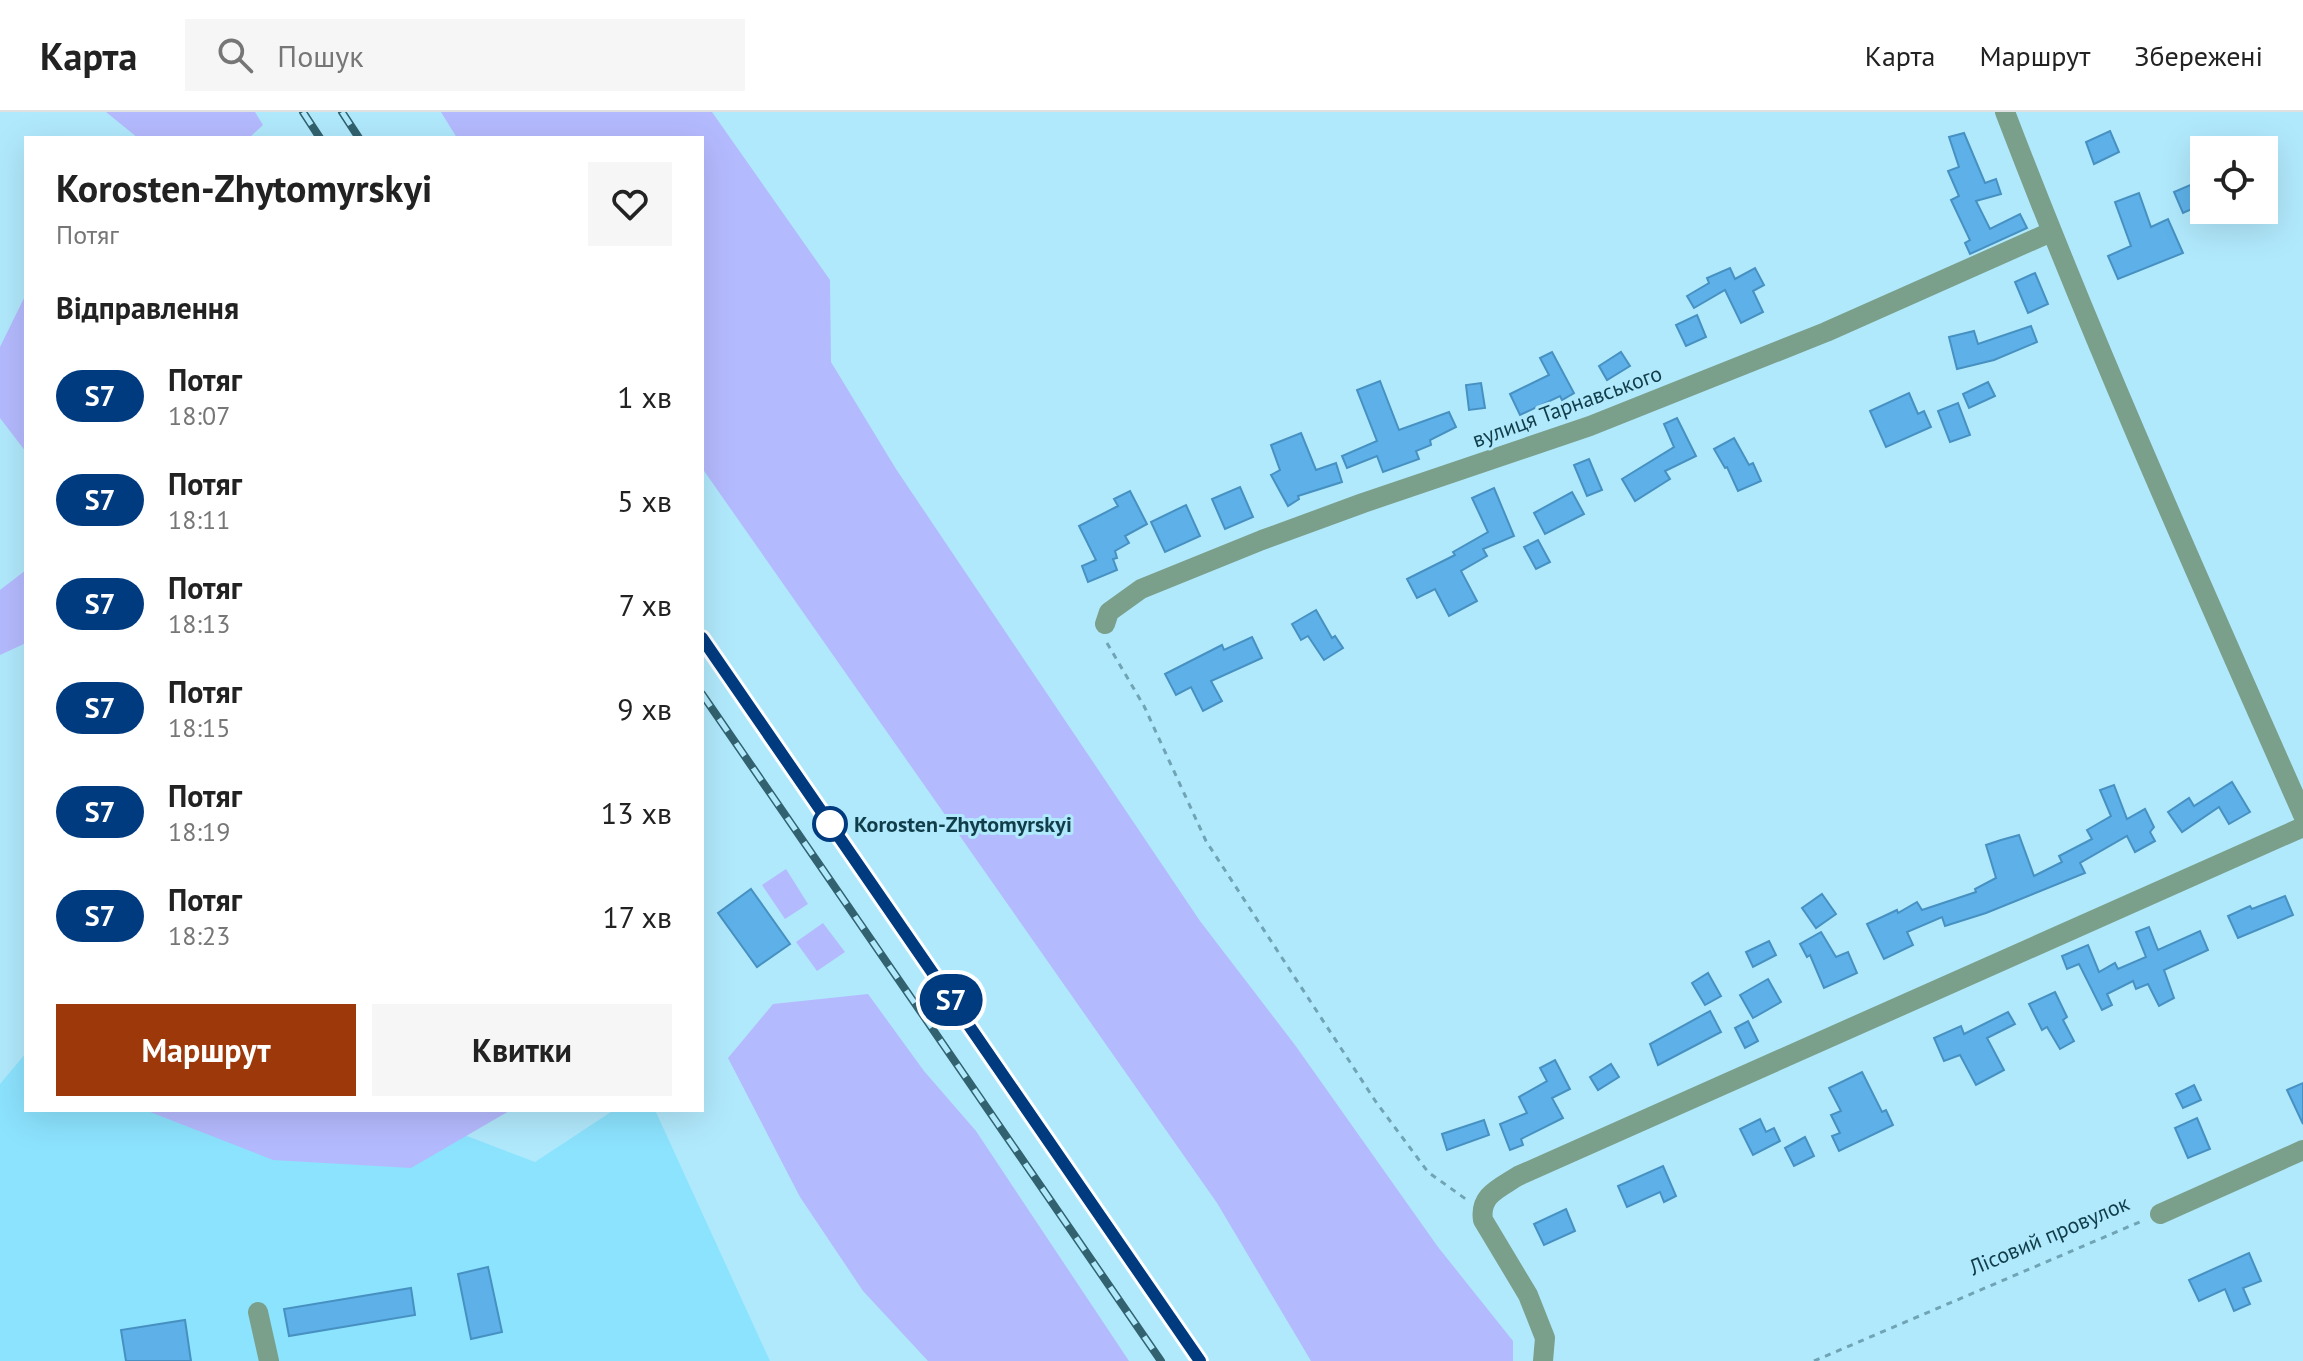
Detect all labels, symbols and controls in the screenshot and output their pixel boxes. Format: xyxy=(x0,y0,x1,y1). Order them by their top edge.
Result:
search box xyxy=(185,19,745,91)
text: Карта xyxy=(40,31,137,80)
icon: search xyxy=(213,33,257,77)
text: Пошук xyxy=(277,36,364,75)
text: Карта xyxy=(1865,37,1936,74)
text: Маршрут xyxy=(1980,37,2090,74)
text: Збережені xyxy=(2134,37,2263,74)
map controls xyxy=(2190,136,2278,224)
button: locate xyxy=(2190,136,2278,224)
button: heart xyxy=(588,162,672,246)
text: Korosten-Zhytomyrskyi xyxy=(56,163,432,212)
text: Потяг xyxy=(56,218,119,251)
text: Відправлення xyxy=(56,288,239,327)
street label: вулиця Тарнавського xyxy=(1468,359,1666,453)
text: Потяг xyxy=(168,360,242,399)
text: S7 xyxy=(85,377,115,414)
text: 1 хв xyxy=(617,377,672,416)
text: 18:07 xyxy=(168,399,230,432)
text: Потяг xyxy=(168,464,242,503)
text: S7 xyxy=(85,481,115,518)
text: 5 хв xyxy=(617,481,672,520)
text: 18:11 xyxy=(168,503,230,536)
text: Потяг xyxy=(168,568,242,607)
text: S7 xyxy=(85,585,115,622)
text: 7 хв xyxy=(619,585,672,624)
text: 18:13 xyxy=(168,607,230,640)
text: Потяг xyxy=(168,672,242,711)
text: S7 xyxy=(85,689,115,726)
text: 9 хв xyxy=(617,689,672,728)
text: 18:15 xyxy=(168,711,230,744)
text: Потяг xyxy=(168,776,242,815)
text: S7 xyxy=(85,793,115,830)
text: 13 хв xyxy=(601,793,672,832)
marker: Korosten-Zhytomyrskyi xyxy=(813,807,847,841)
place label: Korosten-Zhytomyrskyi xyxy=(854,810,1072,838)
text: 18:19 xyxy=(168,815,230,848)
text: Потяг xyxy=(168,880,242,919)
text: S7 xyxy=(85,897,115,934)
text: 17 хв xyxy=(602,897,672,936)
text: 18:23 xyxy=(168,919,230,952)
line badge: S7 xyxy=(915,974,987,1026)
text: S7 xyxy=(936,981,966,1018)
button: Маршрут xyxy=(56,1004,356,1096)
button: Квитки xyxy=(372,1004,672,1096)
street label: Лісовий провулок xyxy=(1964,1188,2134,1282)

